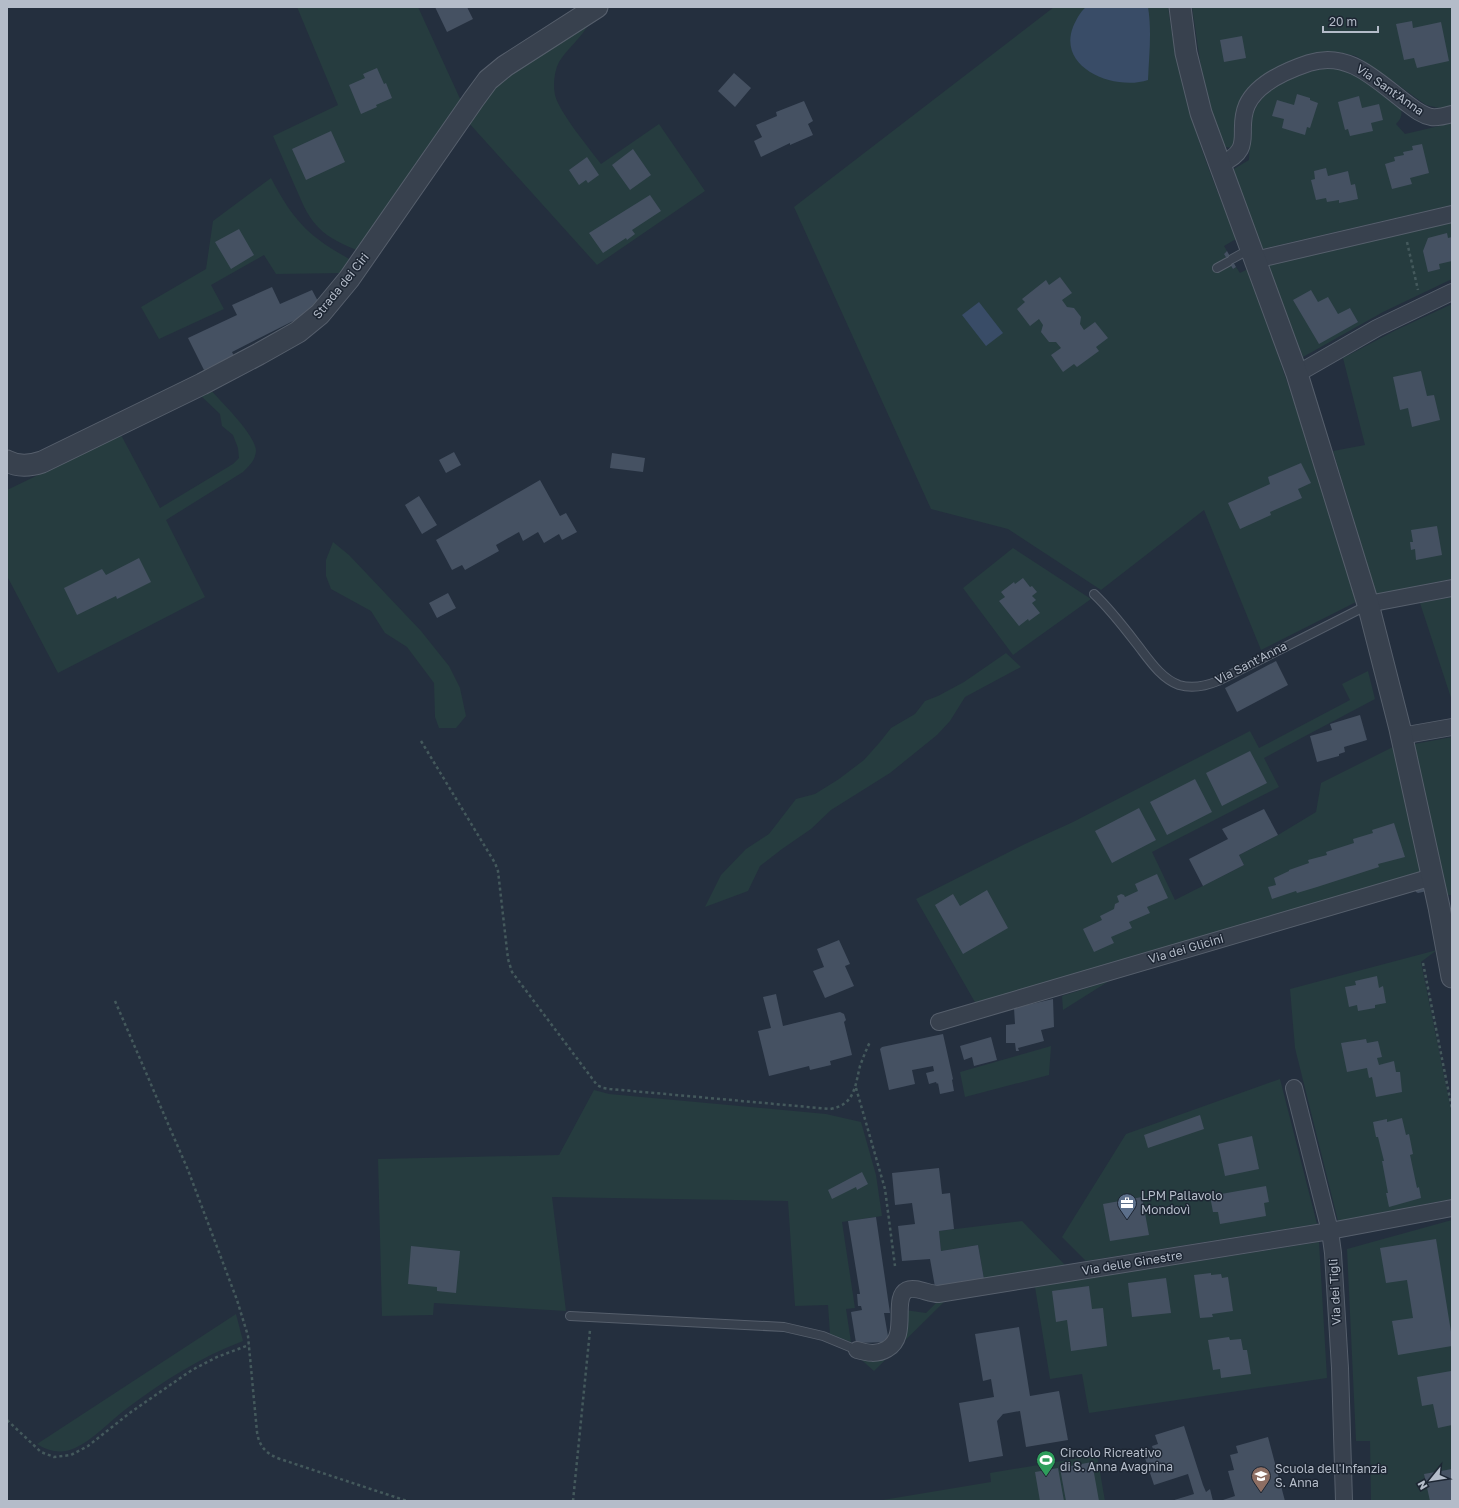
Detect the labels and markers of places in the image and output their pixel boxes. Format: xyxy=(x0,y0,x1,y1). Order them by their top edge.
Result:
place label: LPM Pallavolo Mondovì xyxy=(1141,1188,1222,1217)
office icon: LPM Pallavolo Mondovì xyxy=(1116,1192,1138,1220)
place label: Circolo Ricreativo di S. Anna Avagnina xyxy=(1060,1445,1173,1474)
sports icon: Circolo Ricreativo di S. Anna Avagnina xyxy=(1035,1449,1057,1477)
place label: Scuola dell'Infanzia S. Anna xyxy=(1275,1461,1387,1490)
school or university icon: Scuola dell'Infanzia S. Anna xyxy=(1250,1465,1272,1493)

